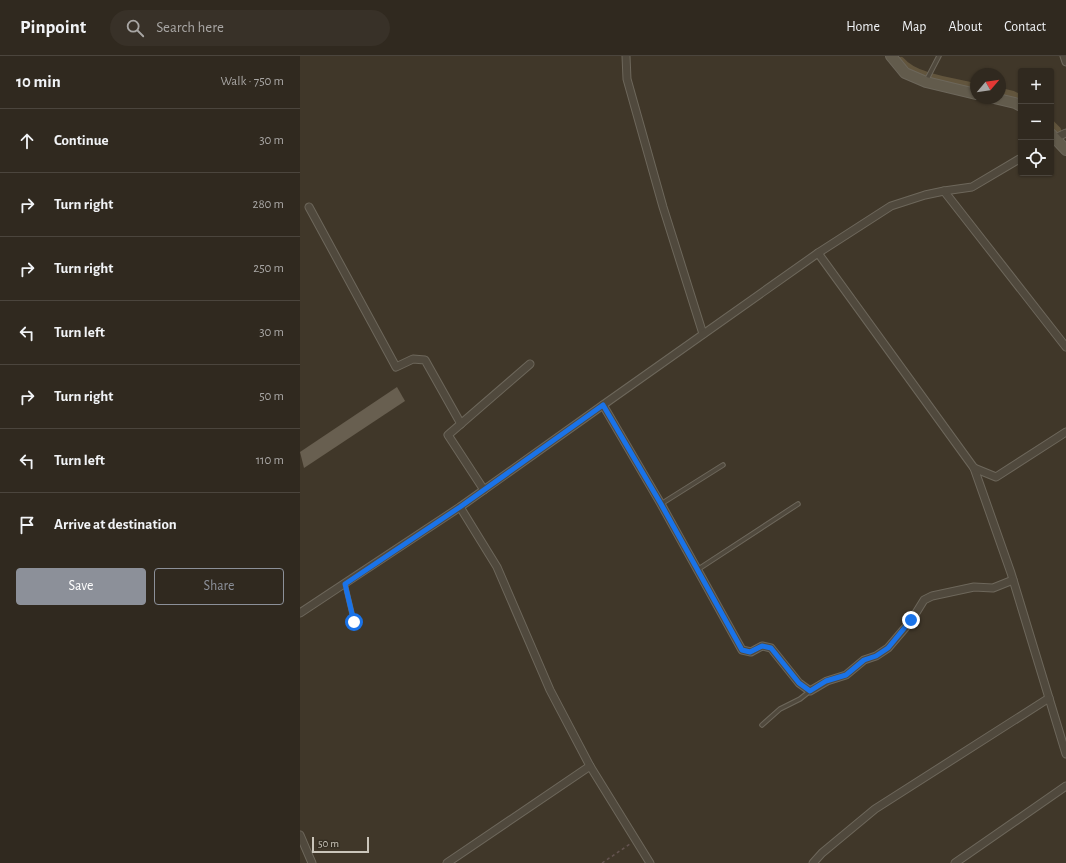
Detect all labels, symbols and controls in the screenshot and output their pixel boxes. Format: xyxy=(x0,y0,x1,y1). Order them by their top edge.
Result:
search box xyxy=(110,10,390,46)
icon: search xyxy=(124,17,146,39)
text: Pinpoint xyxy=(20,18,86,37)
text: Search here xyxy=(156,20,224,35)
text: Home xyxy=(846,20,880,34)
text: Map xyxy=(902,20,926,34)
text: About xyxy=(948,20,982,34)
text: Contact xyxy=(1004,20,1046,34)
north arrow xyxy=(970,68,1006,104)
map controls xyxy=(1018,68,1054,176)
button: + xyxy=(1018,68,1054,104)
text: 10 min xyxy=(16,73,61,90)
text: Walk · 750 m xyxy=(220,75,284,88)
button: − xyxy=(1018,104,1054,140)
icon: ahead xyxy=(16,130,38,152)
text: Continue xyxy=(54,133,109,148)
text: 30 m xyxy=(259,134,284,147)
button: locate xyxy=(1018,140,1054,176)
icon: right xyxy=(16,194,38,216)
text: Turn right xyxy=(54,197,113,212)
text: 280 m xyxy=(253,198,284,211)
icon: right xyxy=(16,258,38,280)
text: Turn right xyxy=(54,261,113,276)
text: 250 m xyxy=(253,262,284,275)
icon: left xyxy=(16,322,38,344)
text: Turn left xyxy=(54,325,105,340)
text: 30 m xyxy=(259,326,284,339)
icon: right xyxy=(16,386,38,408)
text: Turn right xyxy=(54,389,113,404)
text: 50 m xyxy=(259,390,284,403)
icon: left xyxy=(16,450,38,472)
text: Turn left xyxy=(54,453,105,468)
text: 110 m xyxy=(256,454,284,467)
icon: arrive xyxy=(16,514,38,536)
text: Arrive at destination xyxy=(54,517,177,532)
button: Save xyxy=(16,568,146,605)
button: Share xyxy=(154,568,284,605)
route end xyxy=(902,611,920,629)
route start xyxy=(345,613,363,631)
scale bar xyxy=(312,835,369,854)
text: 50 m xyxy=(318,838,339,849)

